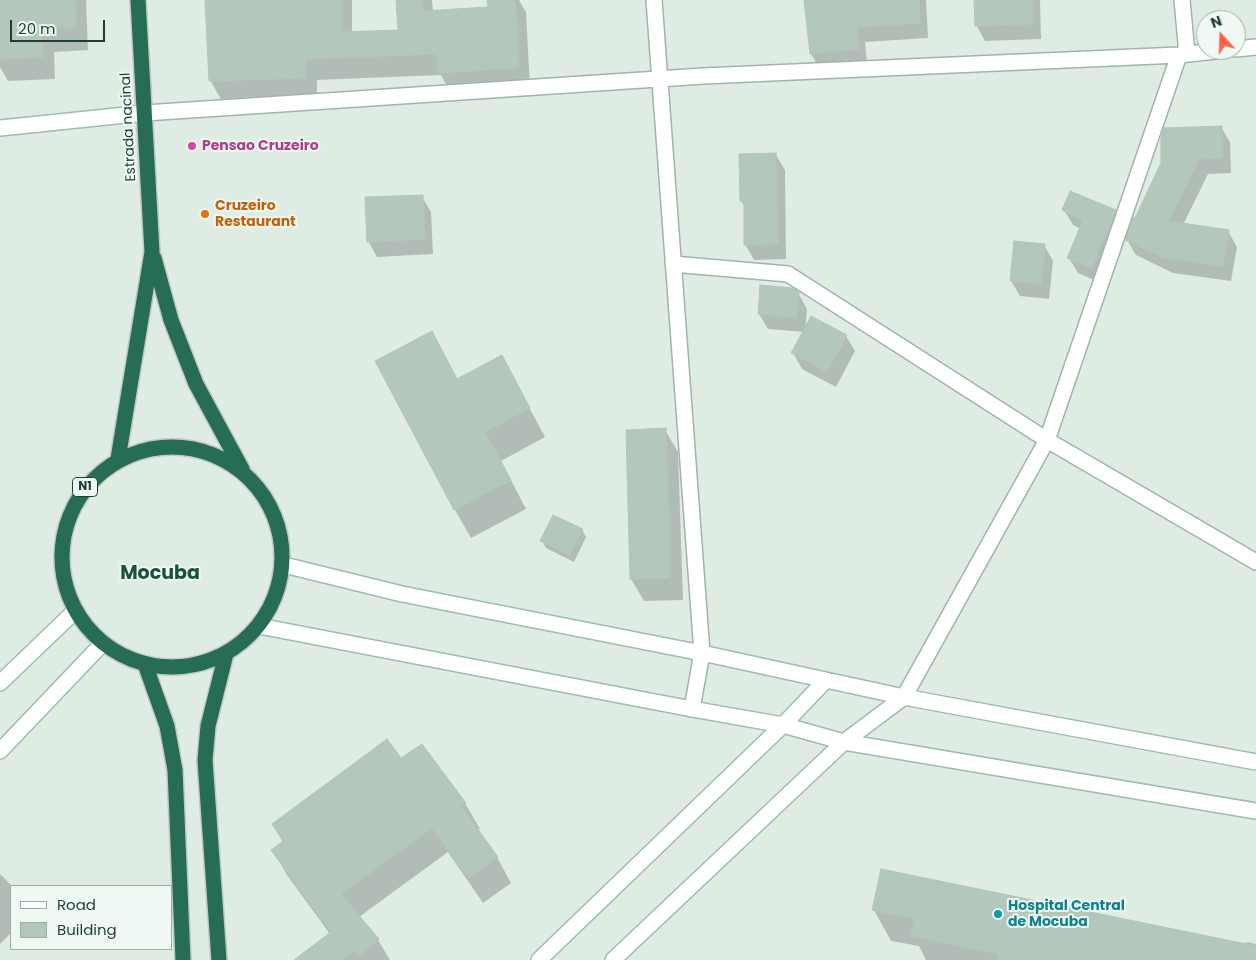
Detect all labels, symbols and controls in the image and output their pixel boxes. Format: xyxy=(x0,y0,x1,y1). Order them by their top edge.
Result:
scale bar xyxy=(12,10,108,42)
north arrow xyxy=(1196,10,1246,60)
text: N xyxy=(1208,11,1225,33)
text: 20 m xyxy=(18,18,56,39)
street label: Estrada nacinal xyxy=(118,72,140,182)
place label: Pensao Cruzeiro xyxy=(202,138,319,154)
marker: Pensao Cruzeiro xyxy=(186,140,198,152)
place label: Cruzeiro Restaurant xyxy=(215,198,296,230)
marker: Cruzeiro Restaurant xyxy=(199,208,211,220)
road number: N1 xyxy=(72,478,98,497)
district label: Mocuba xyxy=(120,563,200,585)
legend xyxy=(10,885,172,950)
text: Road xyxy=(57,894,96,915)
place label: Hospital Central de Mocuba xyxy=(1008,898,1125,930)
marker: Hospital Central de Mocuba xyxy=(992,908,1004,920)
text: Building xyxy=(57,919,117,940)

